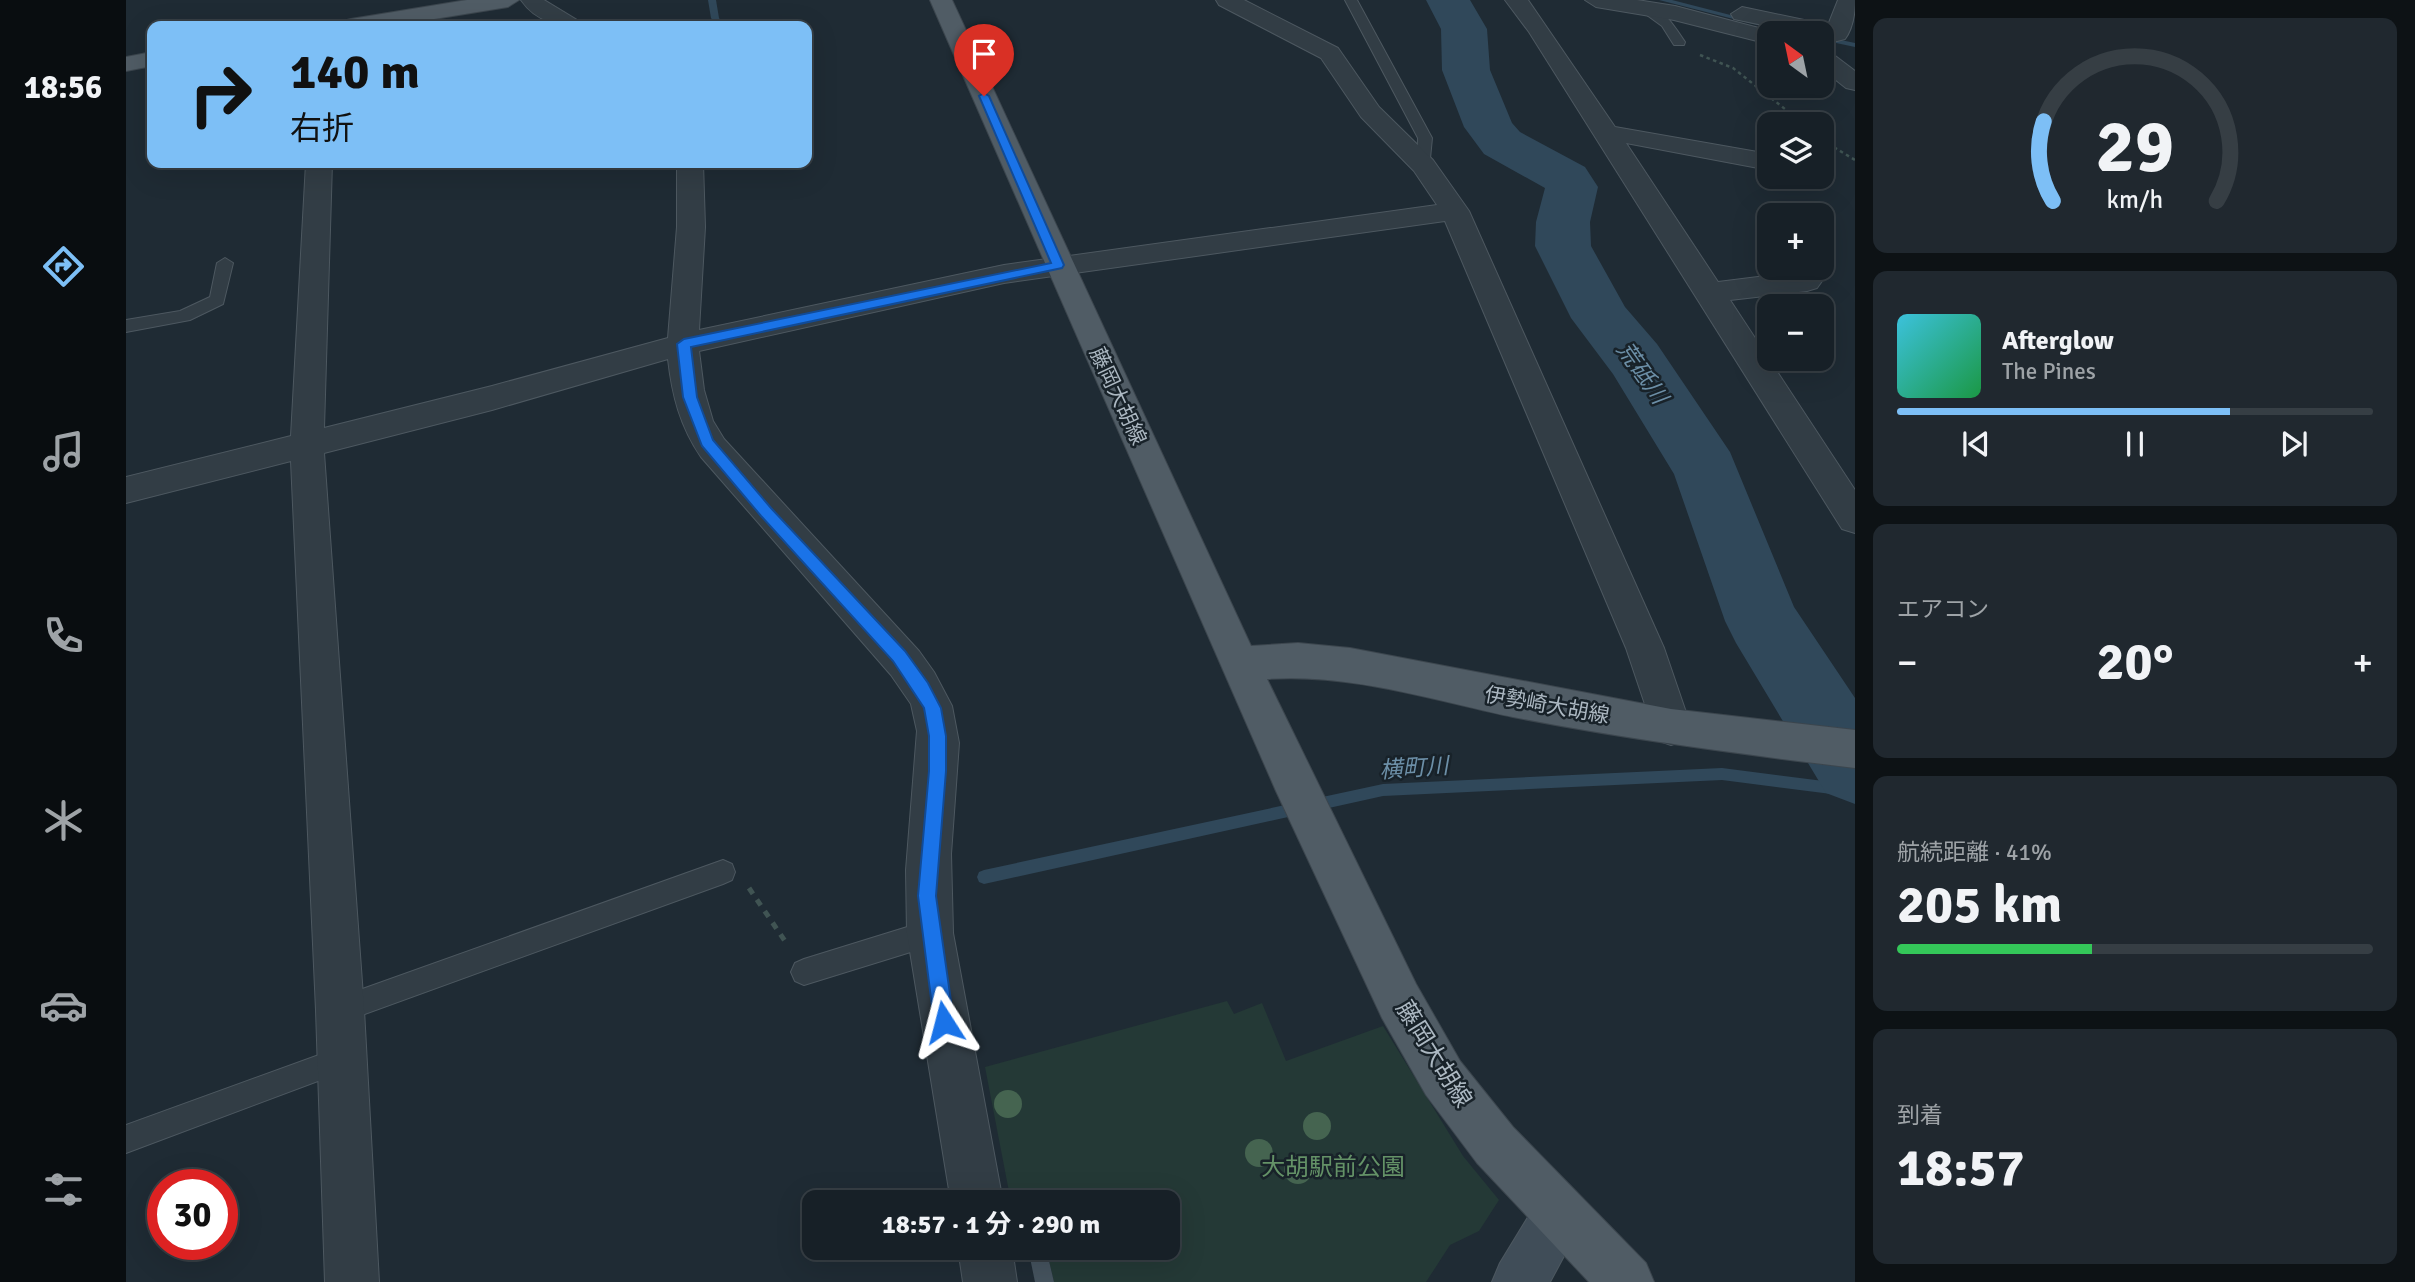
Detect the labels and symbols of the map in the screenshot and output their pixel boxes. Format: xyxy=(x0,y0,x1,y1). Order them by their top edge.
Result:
north arrow xyxy=(1757,21,1834,98)
pin xyxy=(954,24,1014,96)
water label: 荒砥川 xyxy=(1610,336,1675,412)
street label: 藤岡大胡線 xyxy=(1084,343,1152,449)
street label: 伊勢崎大胡線 xyxy=(1483,681,1611,729)
water label: 横町川 xyxy=(1379,751,1452,785)
position arrow xyxy=(907,985,981,1059)
street label: 藤岡大胡線 xyxy=(1389,995,1479,1113)
park label: 大胡駅前公園 xyxy=(1261,1152,1405,1182)
speed limit sign: 30 xyxy=(147,1169,238,1260)

